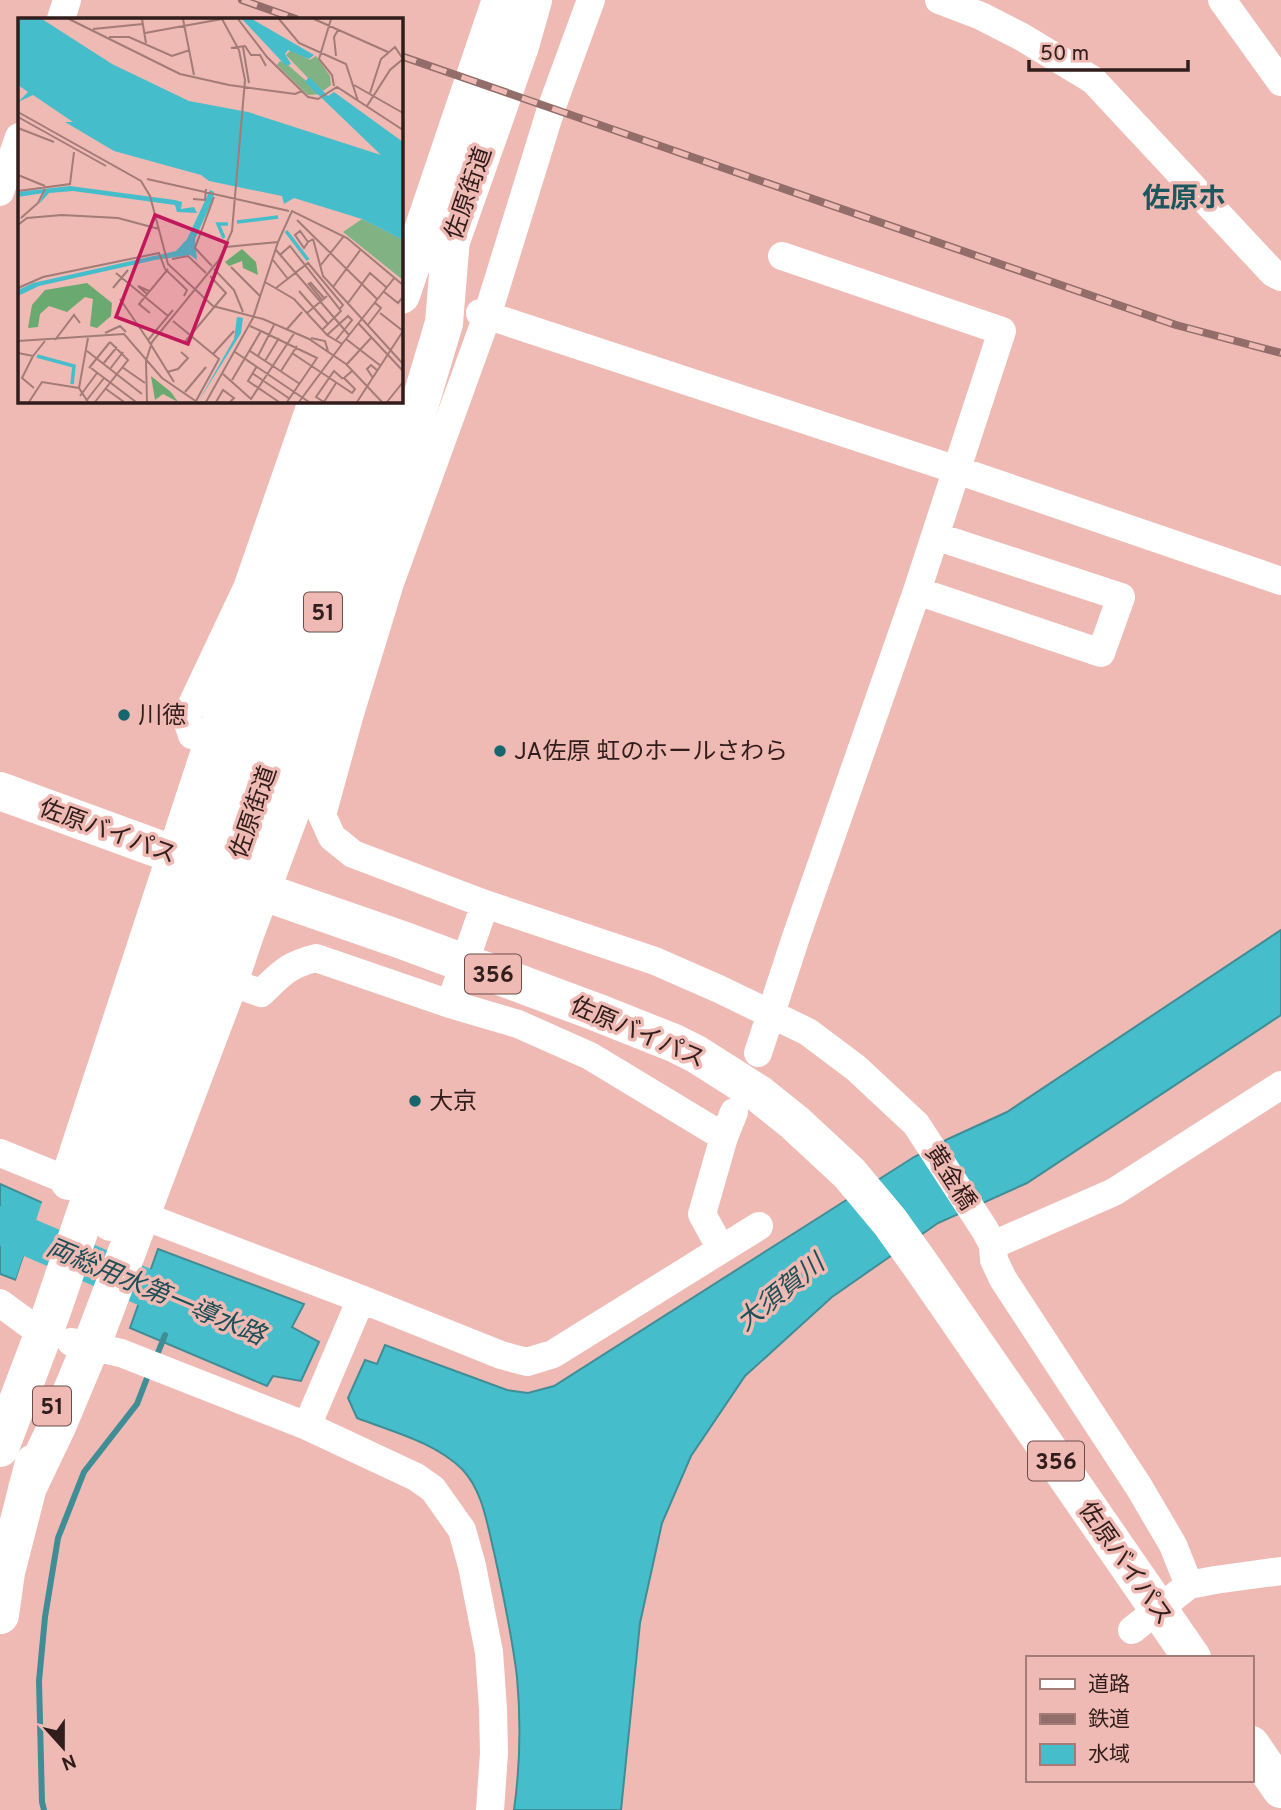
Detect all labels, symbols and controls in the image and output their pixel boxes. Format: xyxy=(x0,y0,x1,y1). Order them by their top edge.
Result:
inset map xyxy=(18,18,402,402)
scale bar xyxy=(1029,28,1188,72)
text: 50 m xyxy=(1040,41,1089,68)
street label: 佐原街道 xyxy=(440,143,500,244)
district label: 佐原ホ xyxy=(1142,182,1226,218)
road number: 51 xyxy=(304,592,342,632)
place label: 川徳 xyxy=(138,702,186,732)
marker: 川徳 xyxy=(116,707,132,723)
place label: JA佐原 虹のホールさわら xyxy=(514,738,788,768)
marker: JA佐原 虹のホールさわら xyxy=(492,743,508,759)
street label: 佐原街道 xyxy=(225,762,285,863)
street label: 佐原バイパス xyxy=(35,794,180,872)
road number: 356 xyxy=(465,954,521,993)
street label: 佐原バイパス xyxy=(565,992,709,1076)
place label: 大京 xyxy=(429,1088,477,1118)
marker: 大京 xyxy=(407,1093,423,1109)
street label: 黄金橋 xyxy=(917,1140,982,1216)
water label: 両総用水第一導水路 xyxy=(41,1232,271,1355)
water label: 大須賀川 xyxy=(731,1247,835,1339)
road number: 51 xyxy=(33,1386,71,1426)
road number: 356 xyxy=(1028,1442,1084,1480)
street label: 佐原バイパス xyxy=(1071,1497,1178,1632)
legend xyxy=(1026,1656,1253,1782)
text: 道路 xyxy=(1088,1672,1130,1699)
text: 鉄道 xyxy=(1088,1707,1130,1734)
north arrow xyxy=(28,1712,98,1782)
text: 水域 xyxy=(1088,1742,1130,1769)
text: N xyxy=(58,1747,79,1775)

